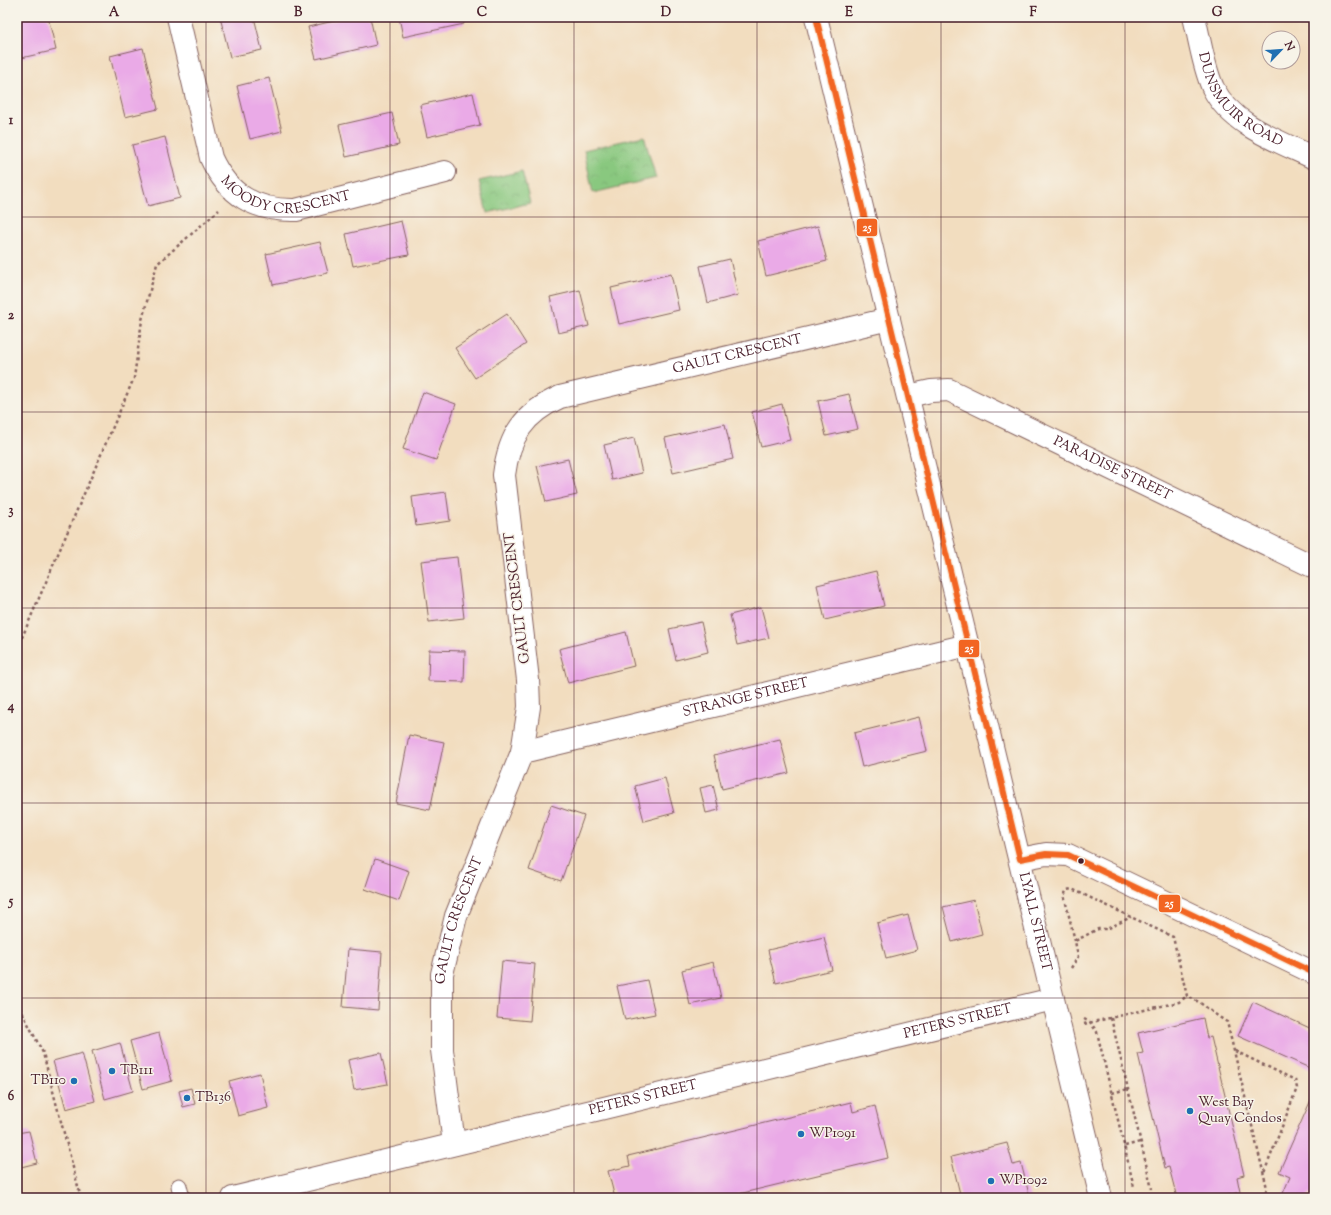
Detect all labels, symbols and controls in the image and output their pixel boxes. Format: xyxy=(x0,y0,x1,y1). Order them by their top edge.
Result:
text: A xyxy=(109,4,120,22)
text: B xyxy=(294,4,303,22)
text: C xyxy=(477,4,487,22)
text: D xyxy=(661,4,671,22)
text: E xyxy=(845,4,853,22)
text: F xyxy=(1029,4,1037,22)
text: G xyxy=(1212,4,1223,22)
north arrow xyxy=(1261,30,1301,70)
street label: DUNSMUIR ROAD xyxy=(1196,42,1292,148)
text: 1 xyxy=(9,112,14,130)
street label: MOODY CRESCENT xyxy=(215,172,353,220)
line badge: 25 xyxy=(856,218,878,237)
text: 25 xyxy=(863,220,872,236)
text: 2 xyxy=(8,307,15,325)
street label: GAULT CRESCENT xyxy=(671,330,804,380)
street label: PARADISE STREET xyxy=(1049,432,1175,507)
text: 3 xyxy=(8,502,14,520)
street label: GAULT CRESCENT xyxy=(500,531,536,665)
line badge: 25 xyxy=(958,639,980,658)
text: 25 xyxy=(965,641,974,657)
street label: STRANGE STREET xyxy=(681,674,811,723)
text: 4 xyxy=(7,698,15,716)
street label: GAULT CRESCENT xyxy=(432,854,489,984)
unlabelled marker xyxy=(1076,856,1086,866)
street label: LYALL STREET xyxy=(1013,870,1056,974)
text: 5 xyxy=(8,893,14,911)
line badge: 25 xyxy=(1158,894,1181,913)
text: 25 xyxy=(1165,896,1174,912)
street label: PETERS STREET xyxy=(902,999,1014,1045)
place label: TB111 xyxy=(120,1061,153,1081)
marker: TB111 xyxy=(107,1066,117,1076)
place label: TB110 xyxy=(31,1071,66,1091)
marker: TB110 xyxy=(69,1076,79,1086)
street label: PETERS STREET xyxy=(587,1076,700,1121)
text: 6 xyxy=(8,1088,15,1106)
place label: TB136 xyxy=(195,1088,231,1108)
marker: TB136 xyxy=(182,1093,192,1103)
place label: West Bay Quay Condos xyxy=(1198,1093,1282,1129)
marker: West Bay Quay Condos xyxy=(1185,1106,1195,1116)
place label: WP1091 xyxy=(809,1124,856,1144)
marker: WP1091 xyxy=(796,1129,806,1139)
place label: WP1092 xyxy=(999,1171,1048,1191)
marker: WP1092 xyxy=(986,1176,996,1186)

